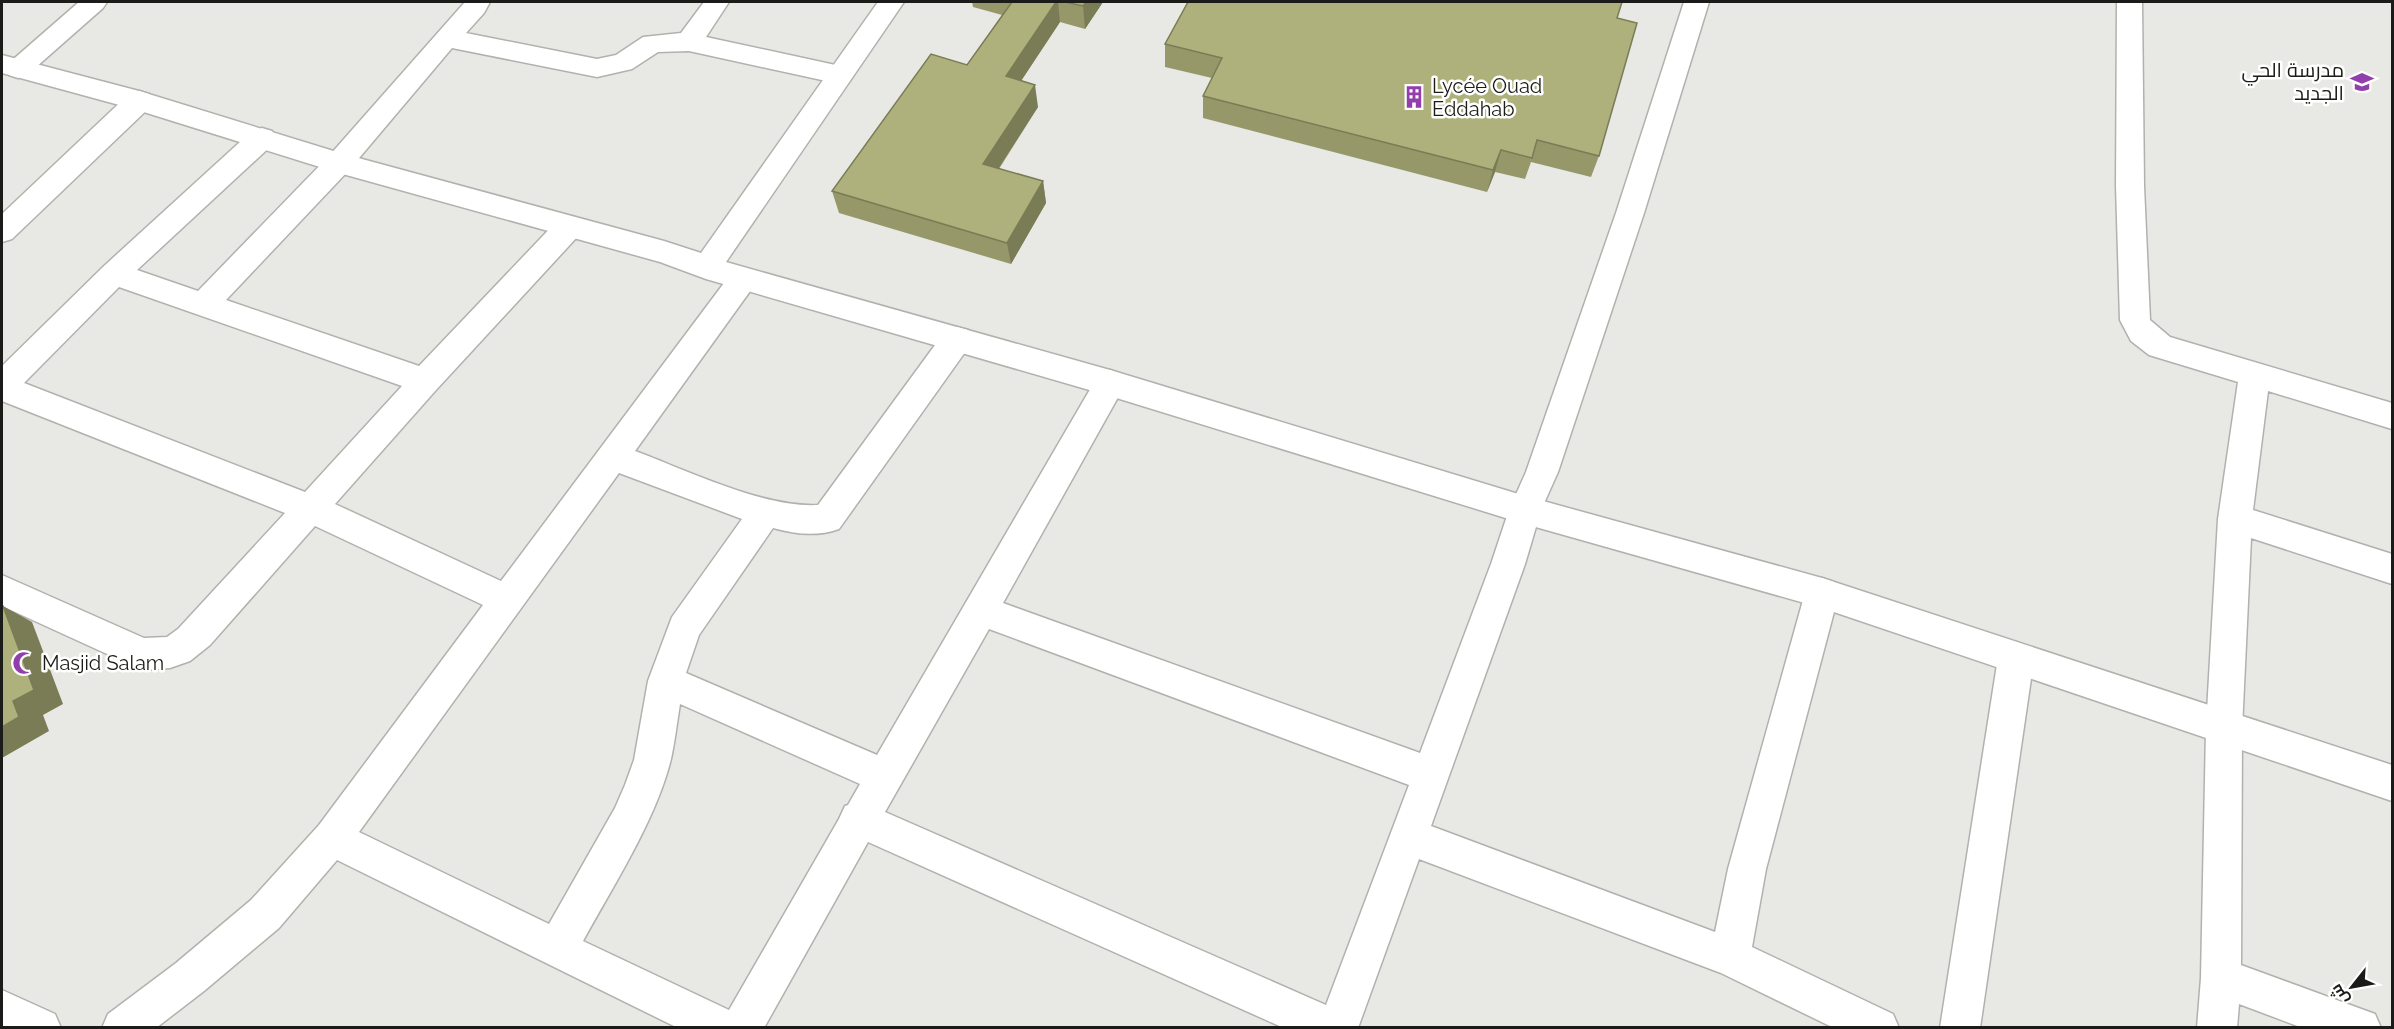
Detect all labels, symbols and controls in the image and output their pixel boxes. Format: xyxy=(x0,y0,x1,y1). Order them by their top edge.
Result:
place label: مدرسة الحي الجديد xyxy=(2241,58,2344,105)
school or university icon: مدرسة الحي الجديد xyxy=(2349,69,2375,95)
place label: Lycée Ouad Eddahab xyxy=(1432,74,1542,121)
building icon: Lycée Ouad Eddahab xyxy=(1401,84,1427,110)
mosque icon: Masjid Salam xyxy=(11,650,37,676)
place label: Masjid Salam xyxy=(42,651,164,675)
north arrow xyxy=(2322,957,2382,1017)
text: ش xyxy=(2326,981,2353,1008)

